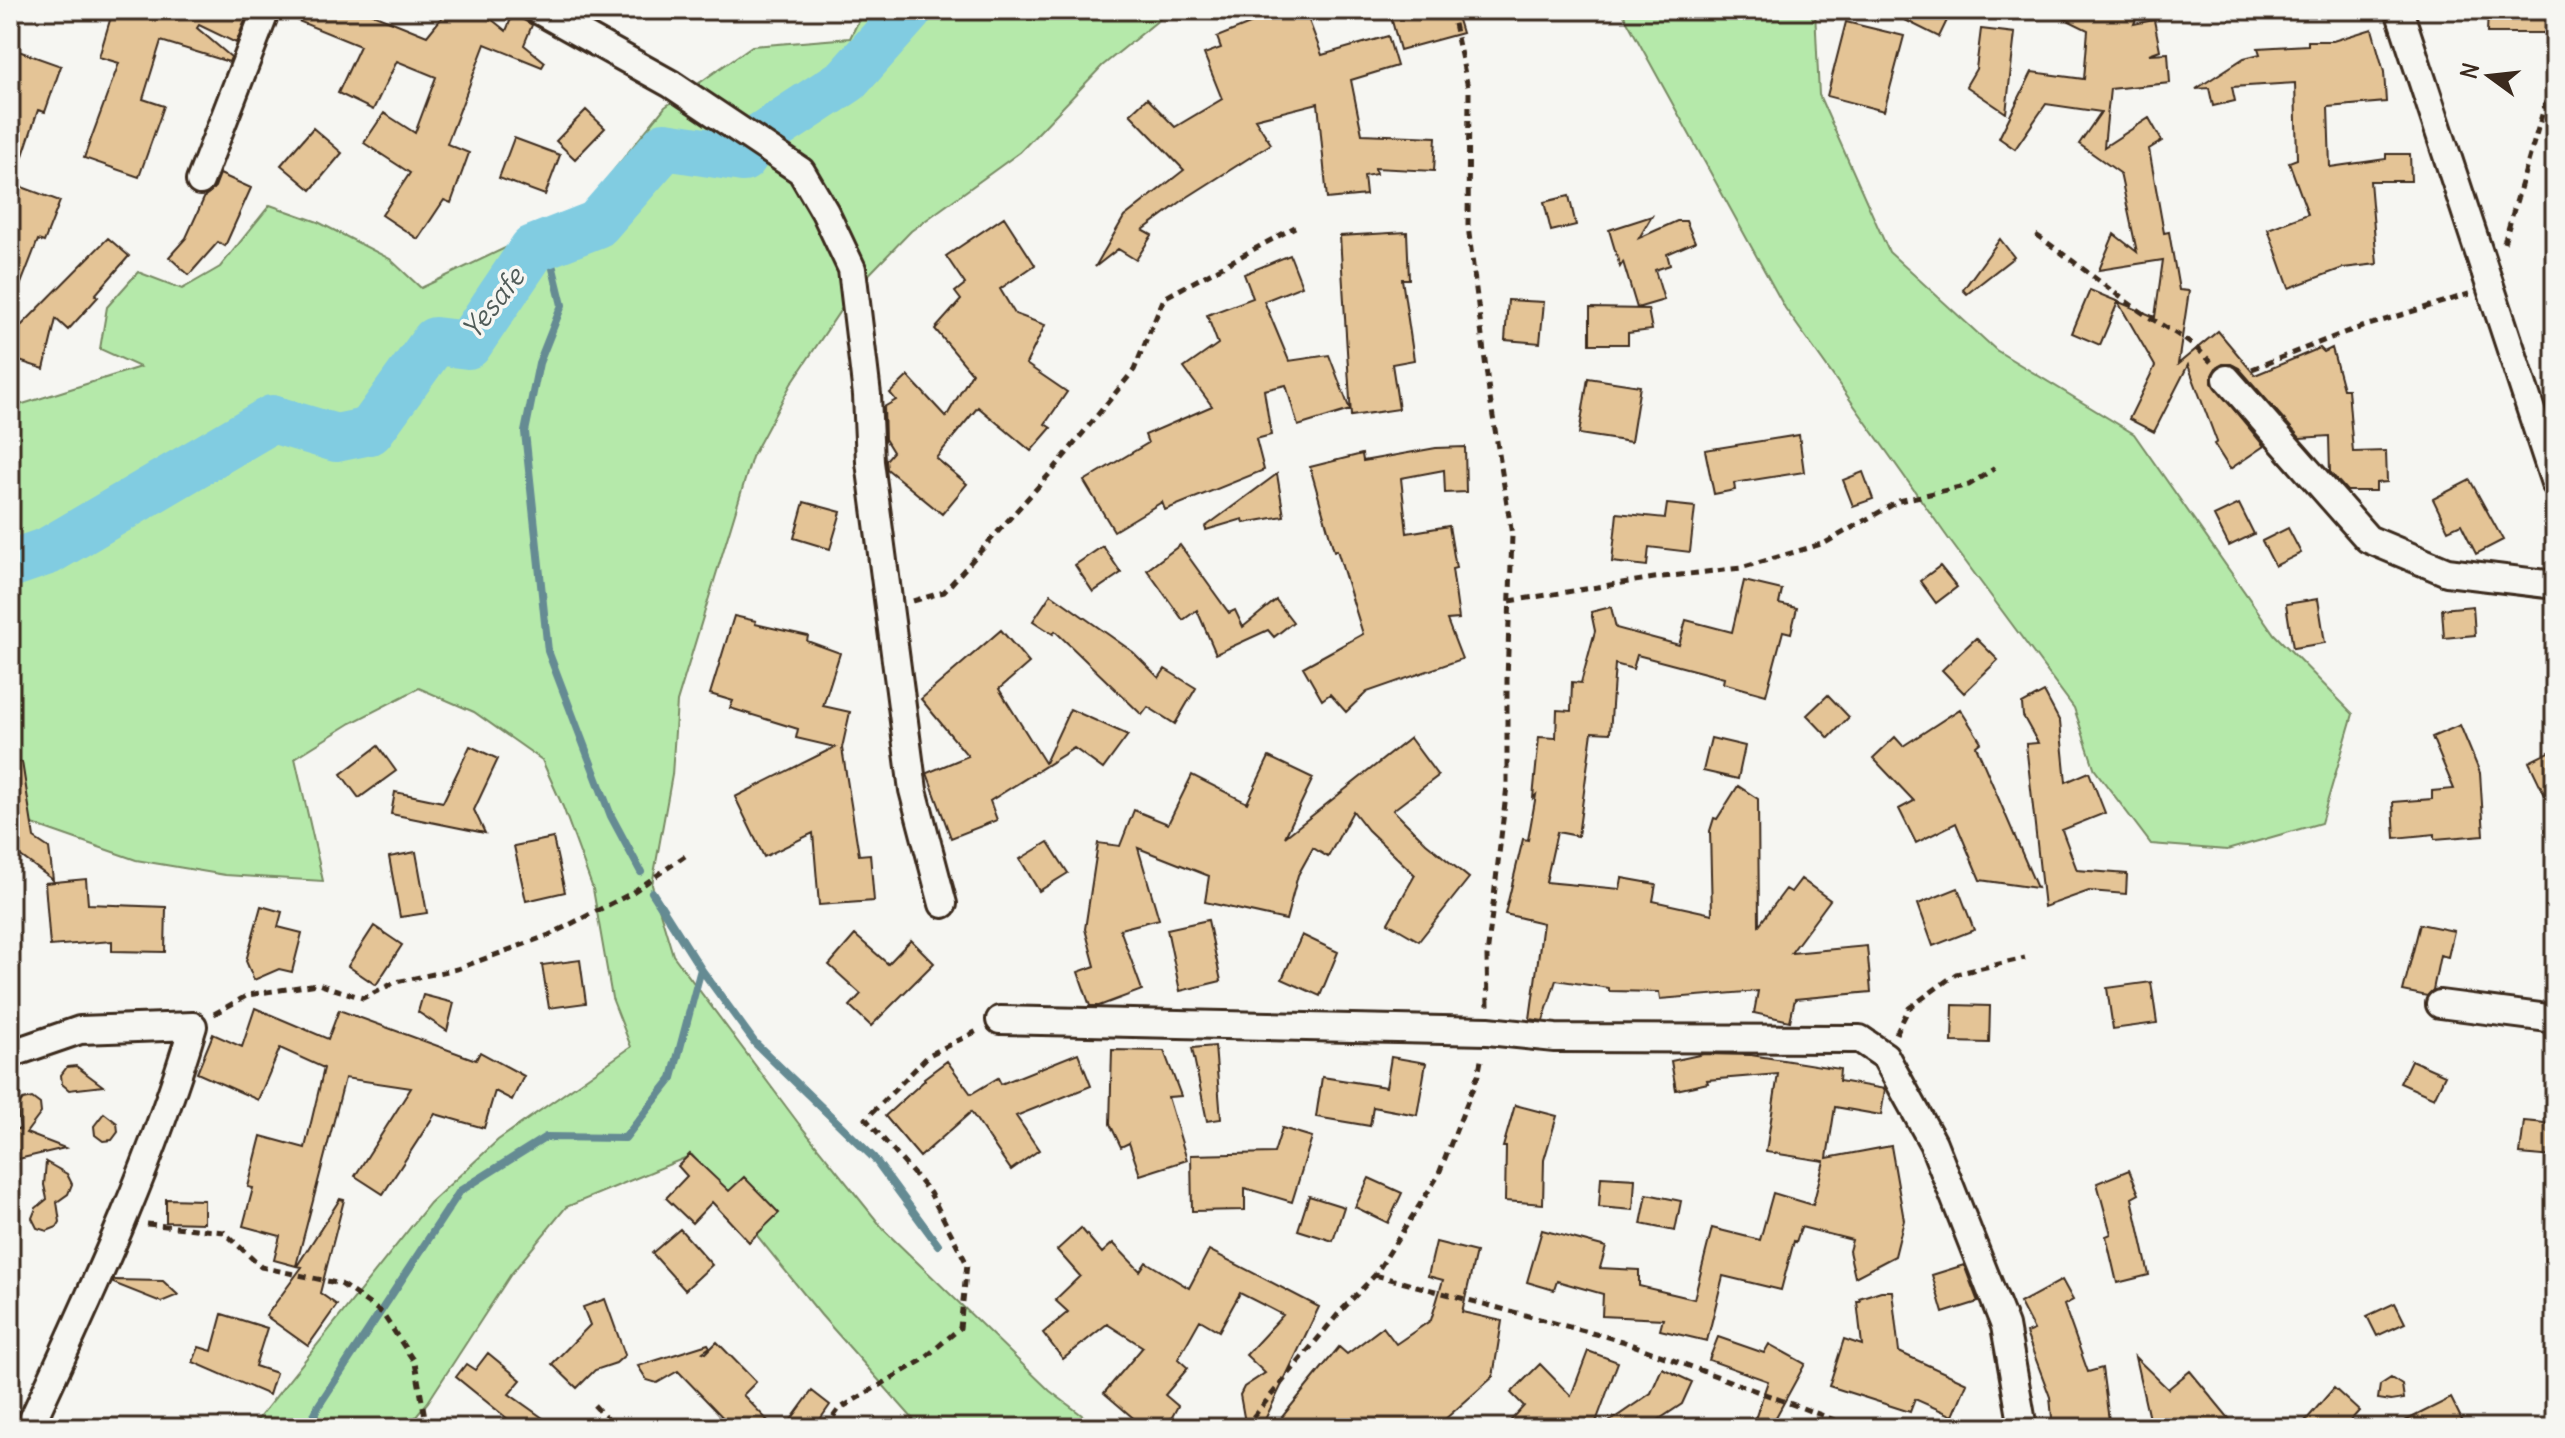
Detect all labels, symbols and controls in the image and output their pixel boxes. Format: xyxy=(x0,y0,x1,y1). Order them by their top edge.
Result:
north arrow xyxy=(2449,36,2529,116)
text: N xyxy=(2454,60,2485,82)
water label: Yesafe xyxy=(454,259,533,346)

